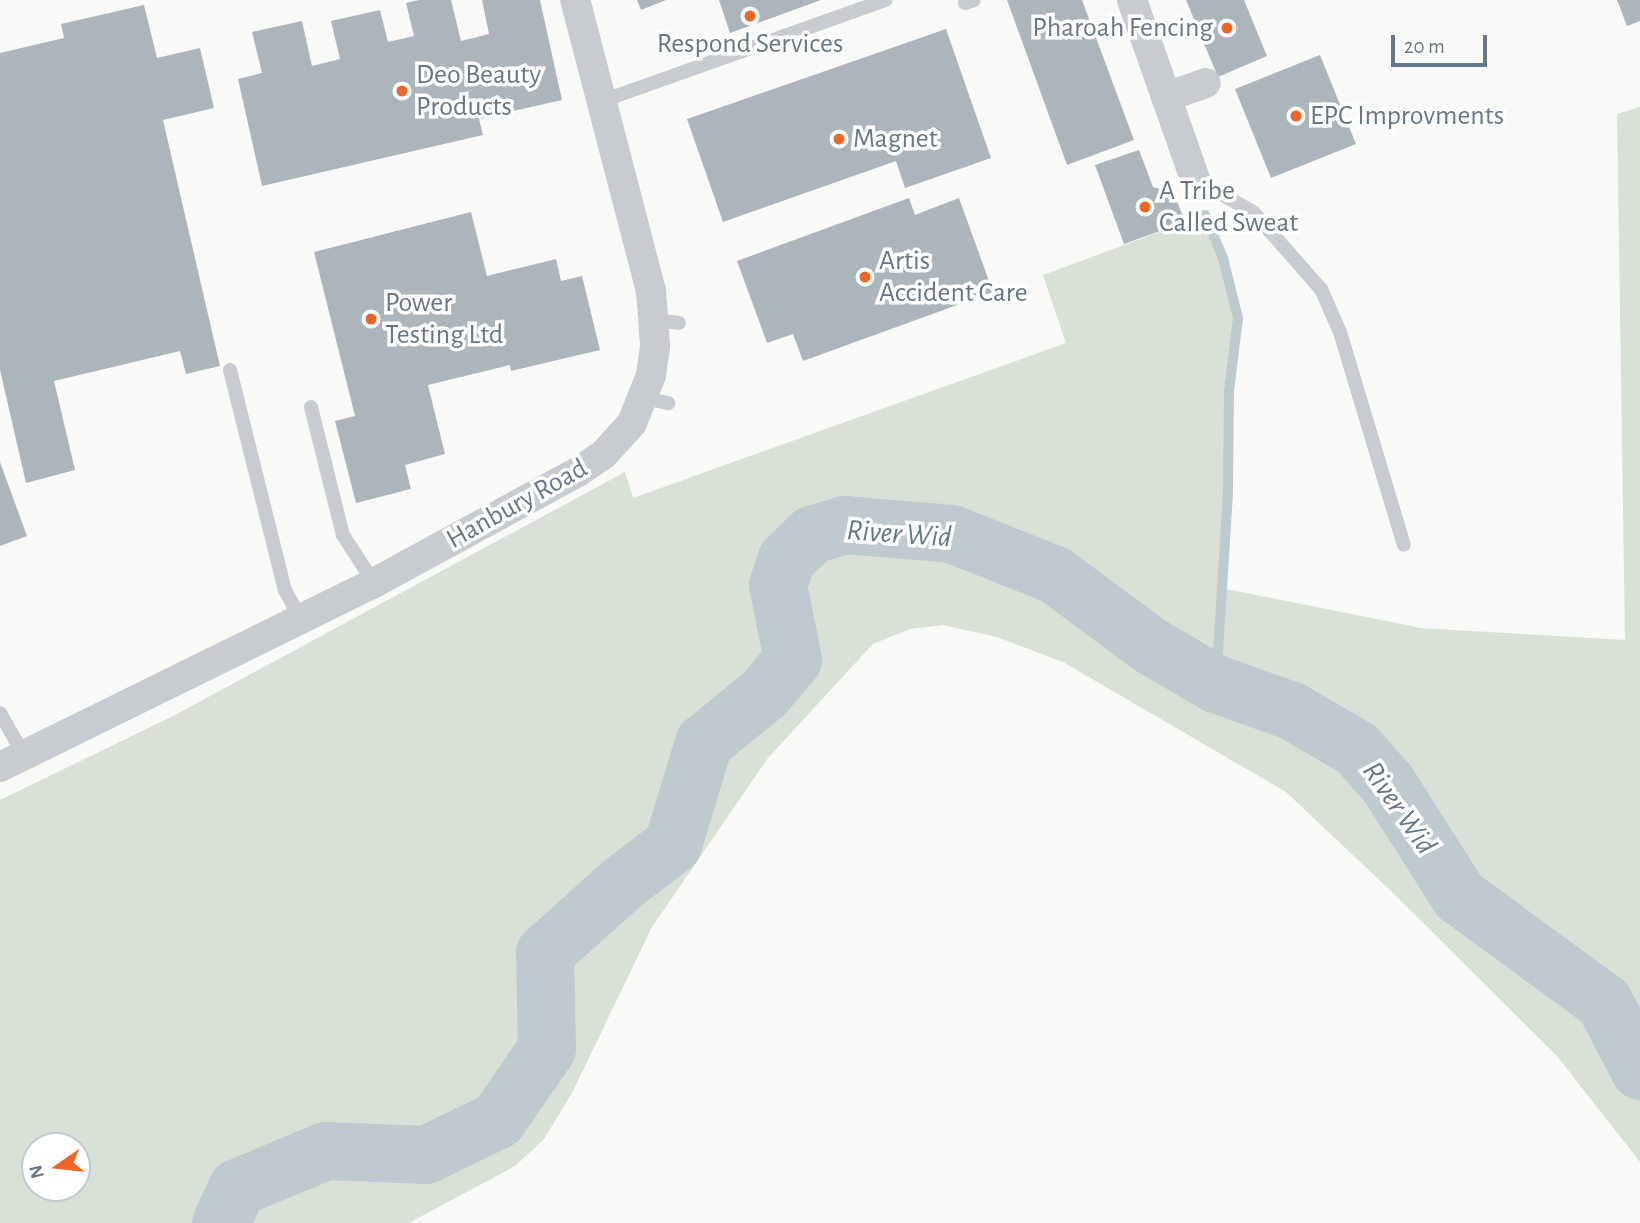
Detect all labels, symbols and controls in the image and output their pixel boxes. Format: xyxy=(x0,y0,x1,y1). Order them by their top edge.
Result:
marker: Respond Services xyxy=(742,8,758,24)
place label: Pharoah Fencing xyxy=(1032,11,1213,45)
marker: Pharoah Fencing xyxy=(1219,20,1235,36)
scale bar xyxy=(1395,21,1491,65)
place label: Respond Services xyxy=(657,27,843,61)
text: 20 m xyxy=(1404,36,1445,57)
place label: Deo Beauty Products xyxy=(416,58,541,124)
marker: Deo Beauty Products xyxy=(394,83,410,99)
place label: EPC Improvments xyxy=(1310,99,1504,133)
marker: EPC Improvments xyxy=(1288,108,1304,124)
place label: Magnet xyxy=(853,122,938,156)
marker: Magnet xyxy=(831,131,847,147)
place label: A Tribe Called Sweat xyxy=(1159,174,1298,240)
marker: A Tribe Called Sweat xyxy=(1137,199,1153,215)
place label: Artis Accident Care xyxy=(879,244,1028,310)
marker: Artis Accident Care xyxy=(857,269,873,285)
place label: Power Testing Ltd xyxy=(385,286,503,352)
marker: Power Testing Ltd xyxy=(363,311,379,327)
street label: Hanbury Road xyxy=(441,452,593,556)
water label: River Wid xyxy=(845,512,953,556)
water label: River Wid xyxy=(1354,755,1444,861)
north arrow xyxy=(21,1132,91,1202)
text: N xyxy=(26,1163,48,1180)

